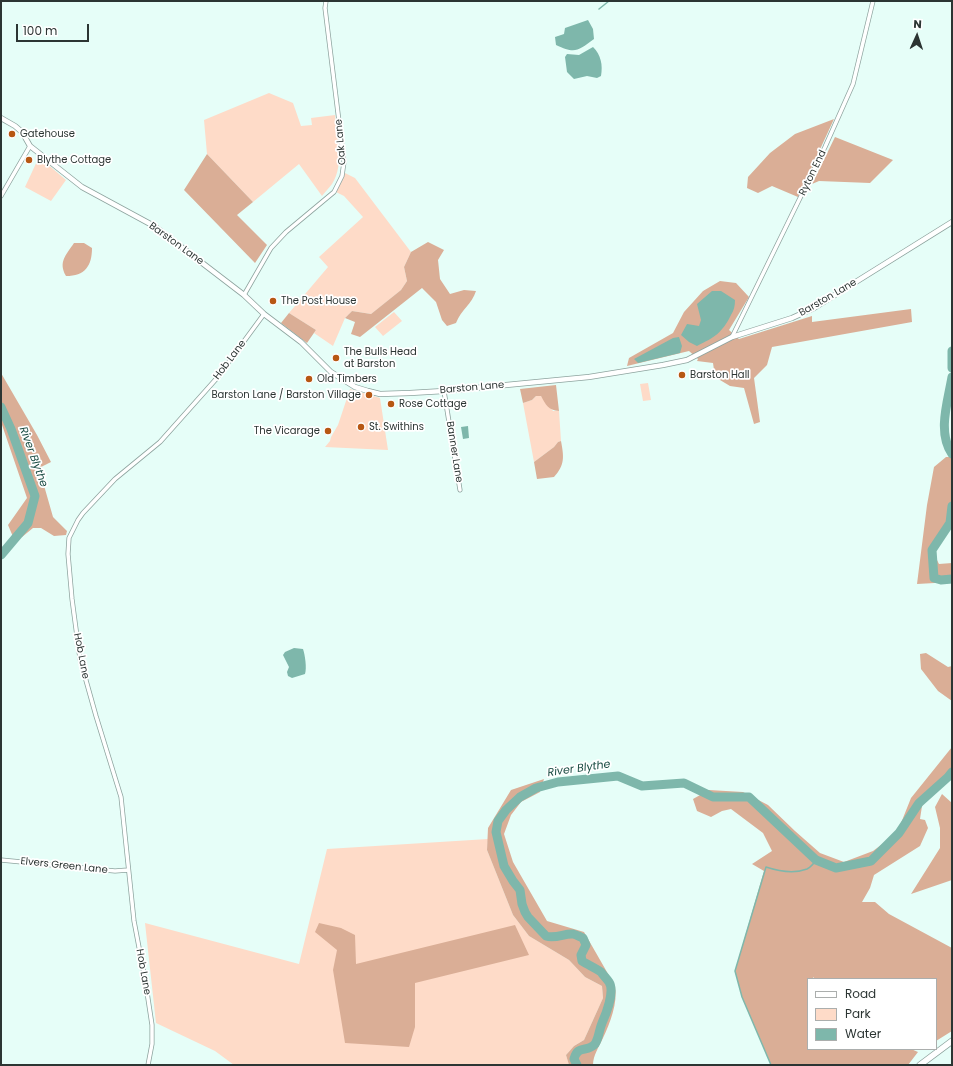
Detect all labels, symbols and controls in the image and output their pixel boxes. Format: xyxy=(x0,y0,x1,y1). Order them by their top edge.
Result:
scale bar xyxy=(18,16,91,42)
north arrow xyxy=(897,16,937,56)
text: N xyxy=(913,16,922,32)
text: 100 m xyxy=(23,22,57,39)
street label: Oak Lane xyxy=(333,119,349,165)
place label: Gatehouse xyxy=(20,128,75,140)
marker: Gatehouse xyxy=(7,129,17,139)
street label: Ryton End xyxy=(797,148,829,198)
place label: Blythe Cottage xyxy=(37,154,111,166)
marker: Blythe Cottage xyxy=(24,155,34,165)
street label: Barston Lane xyxy=(146,220,206,268)
street label: Barston Lane xyxy=(797,277,859,319)
place label: The Post House xyxy=(281,295,357,307)
marker: The Post House xyxy=(268,296,278,306)
street label: Hob Lane xyxy=(211,338,249,382)
place label: The Bulls Head at Barston xyxy=(344,346,417,370)
marker: The Bulls Head at Barston xyxy=(331,353,341,363)
place label: Barston Hall xyxy=(690,369,750,381)
marker: Barston Hall xyxy=(677,370,687,380)
place label: Old Timbers xyxy=(317,373,377,385)
marker: Old Timbers xyxy=(304,374,314,384)
street label: Barston Lane xyxy=(439,379,505,397)
place label: Barston Lane / Barston Village xyxy=(211,389,361,401)
marker: Barston Lane / Barston Village xyxy=(364,390,374,400)
place label: Rose Cottage xyxy=(399,398,467,410)
marker: Rose Cottage xyxy=(386,399,396,409)
street label: Banner Lane xyxy=(443,420,465,484)
place label: St. Swithins xyxy=(369,421,424,433)
marker: St. Swithins xyxy=(356,422,366,432)
water label: River Blythe xyxy=(16,425,50,489)
place label: The Vicarage xyxy=(254,425,320,437)
marker: The Vicarage xyxy=(323,426,333,436)
street label: Hob Lane xyxy=(71,632,91,680)
water label: River Blythe xyxy=(547,758,611,780)
street label: Elvers Green Lane xyxy=(20,855,108,877)
street label: Hob Lane xyxy=(133,948,153,996)
legend xyxy=(807,978,937,1050)
text: Road xyxy=(845,985,876,1002)
text: Park xyxy=(845,1005,871,1022)
text: Water xyxy=(845,1025,881,1042)

